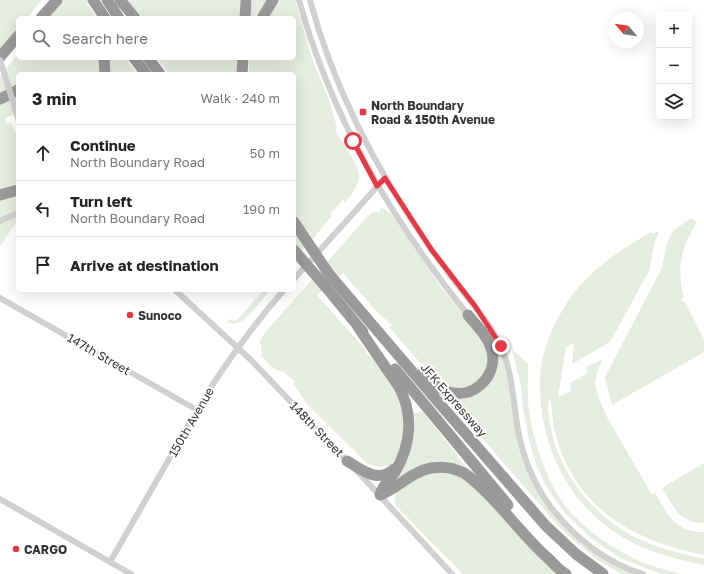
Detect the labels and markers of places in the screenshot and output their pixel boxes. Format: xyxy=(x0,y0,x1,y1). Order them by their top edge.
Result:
place label: North Boundary Road & 150th Avenue xyxy=(371,98,495,127)
marker: North Boundary Road & 150th Avenue xyxy=(358,107,368,117)
place label: Sunoco xyxy=(138,308,182,323)
marker: Sunoco xyxy=(125,310,135,320)
place label: CARGO xyxy=(24,542,67,557)
marker: CARGO xyxy=(11,544,21,554)

